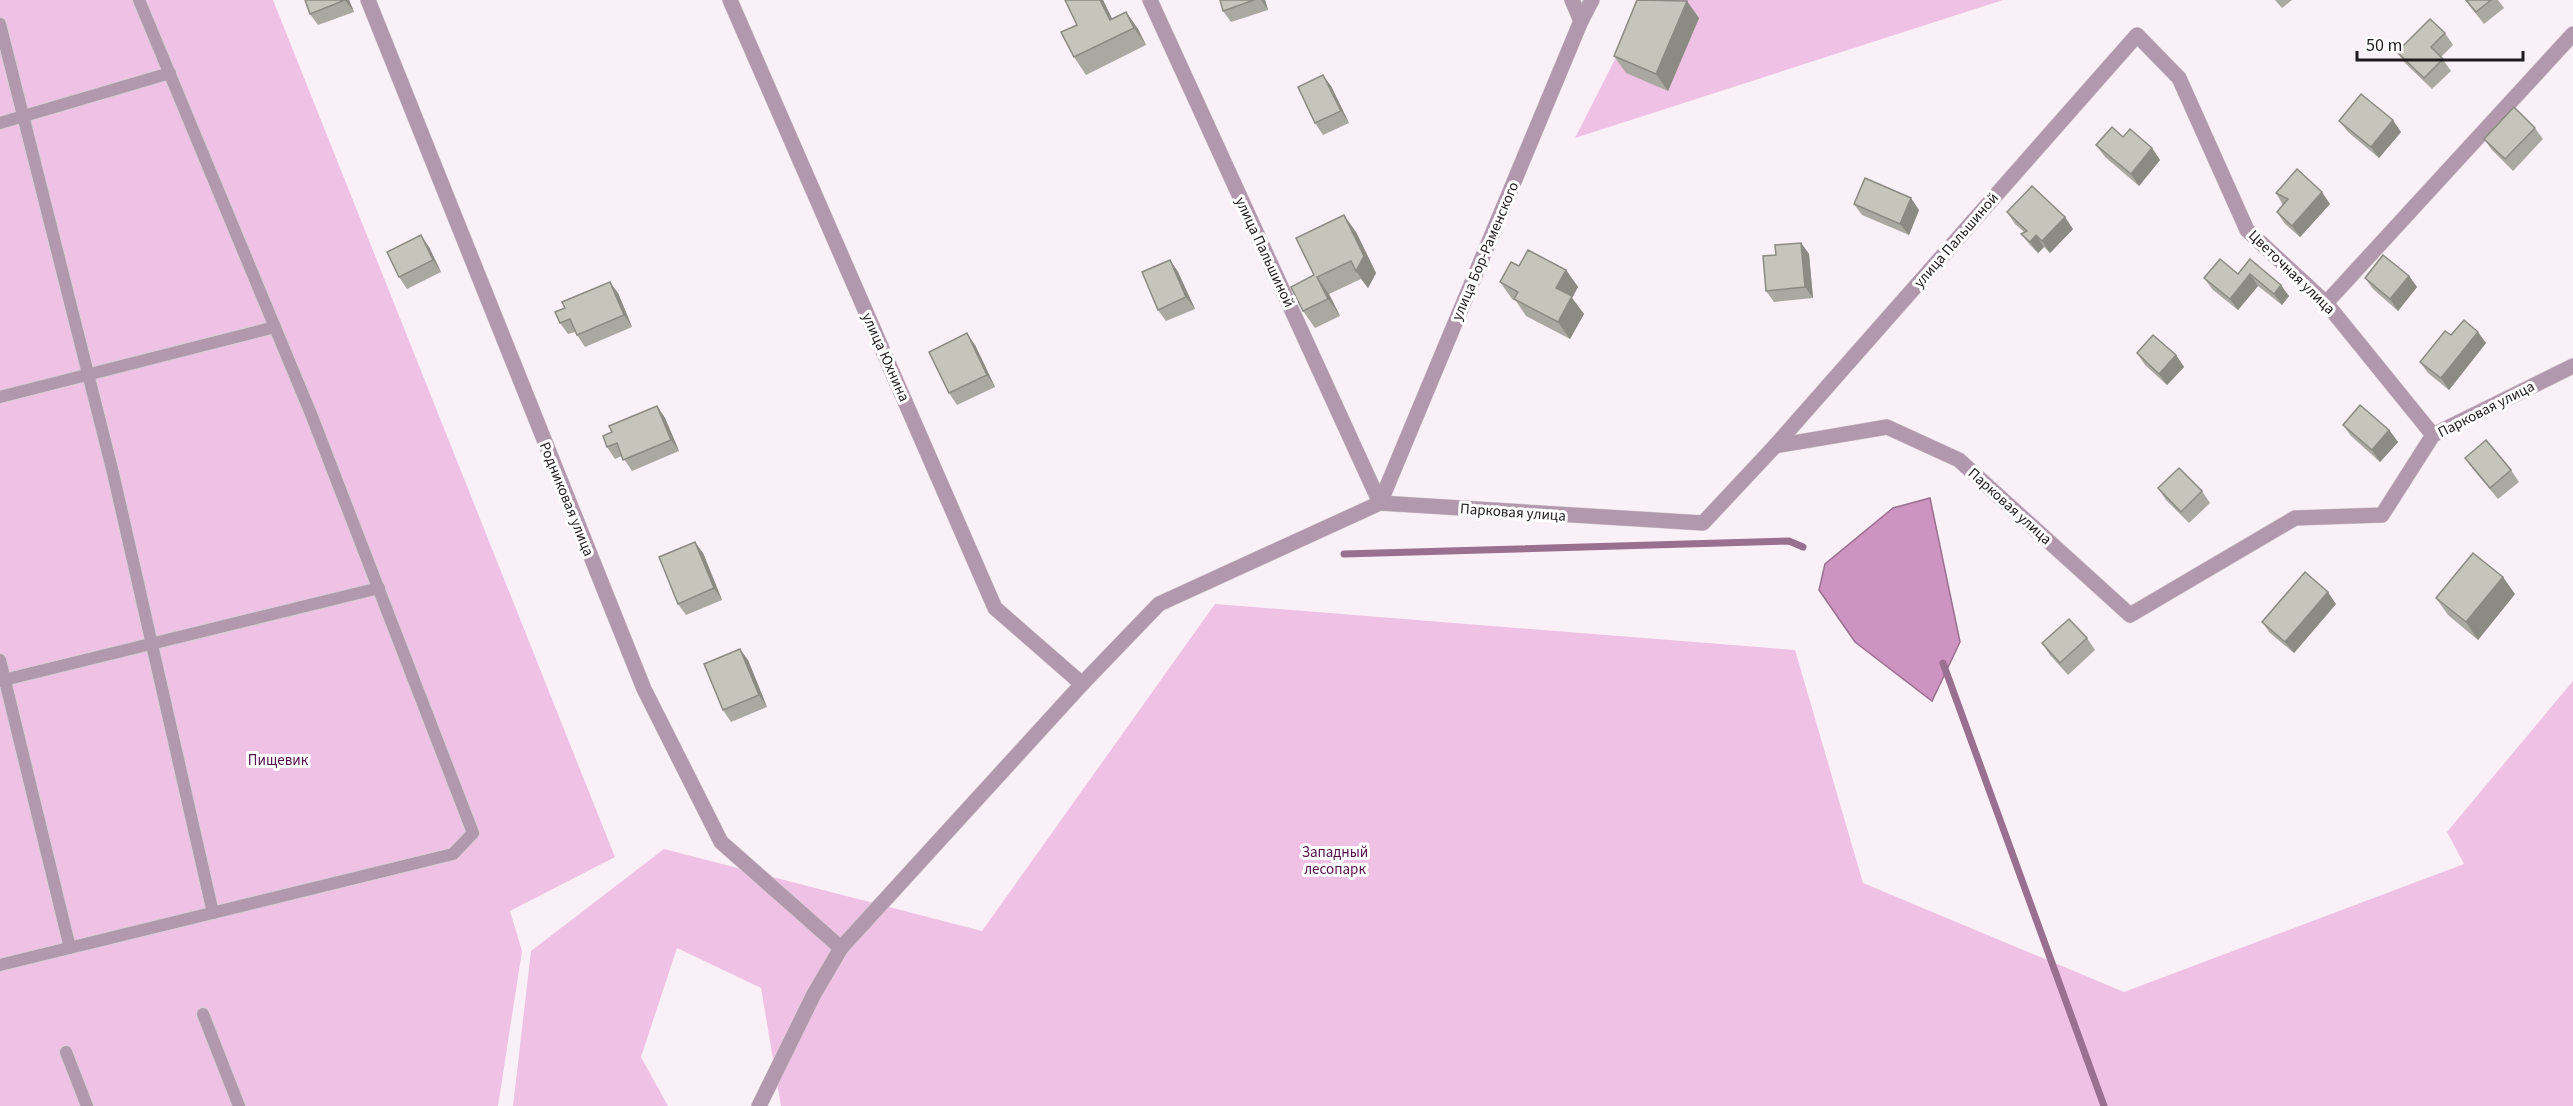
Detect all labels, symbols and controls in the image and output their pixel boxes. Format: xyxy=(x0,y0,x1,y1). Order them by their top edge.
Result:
scale bar xyxy=(2357,24,2524,62)
text: 50 m xyxy=(2366,33,2402,58)
street label: улица Бор-Раменского xyxy=(1447,179,1524,324)
street label: улица Пальшиной xyxy=(1909,188,2004,292)
street label: улица Пальшиной xyxy=(1230,194,1299,311)
street label: Цветочная улица xyxy=(2244,225,2340,319)
street label: улица Юхнина xyxy=(857,309,915,405)
street label: Парковая улица xyxy=(2434,376,2538,443)
street label: Родниковая улица xyxy=(534,439,599,560)
street label: Парковая улица xyxy=(1963,463,2056,550)
street label: Парковая улица xyxy=(1459,498,1567,527)
park label: Пищевик xyxy=(248,750,309,771)
park label: Западный лесопарк xyxy=(1302,842,1368,880)

